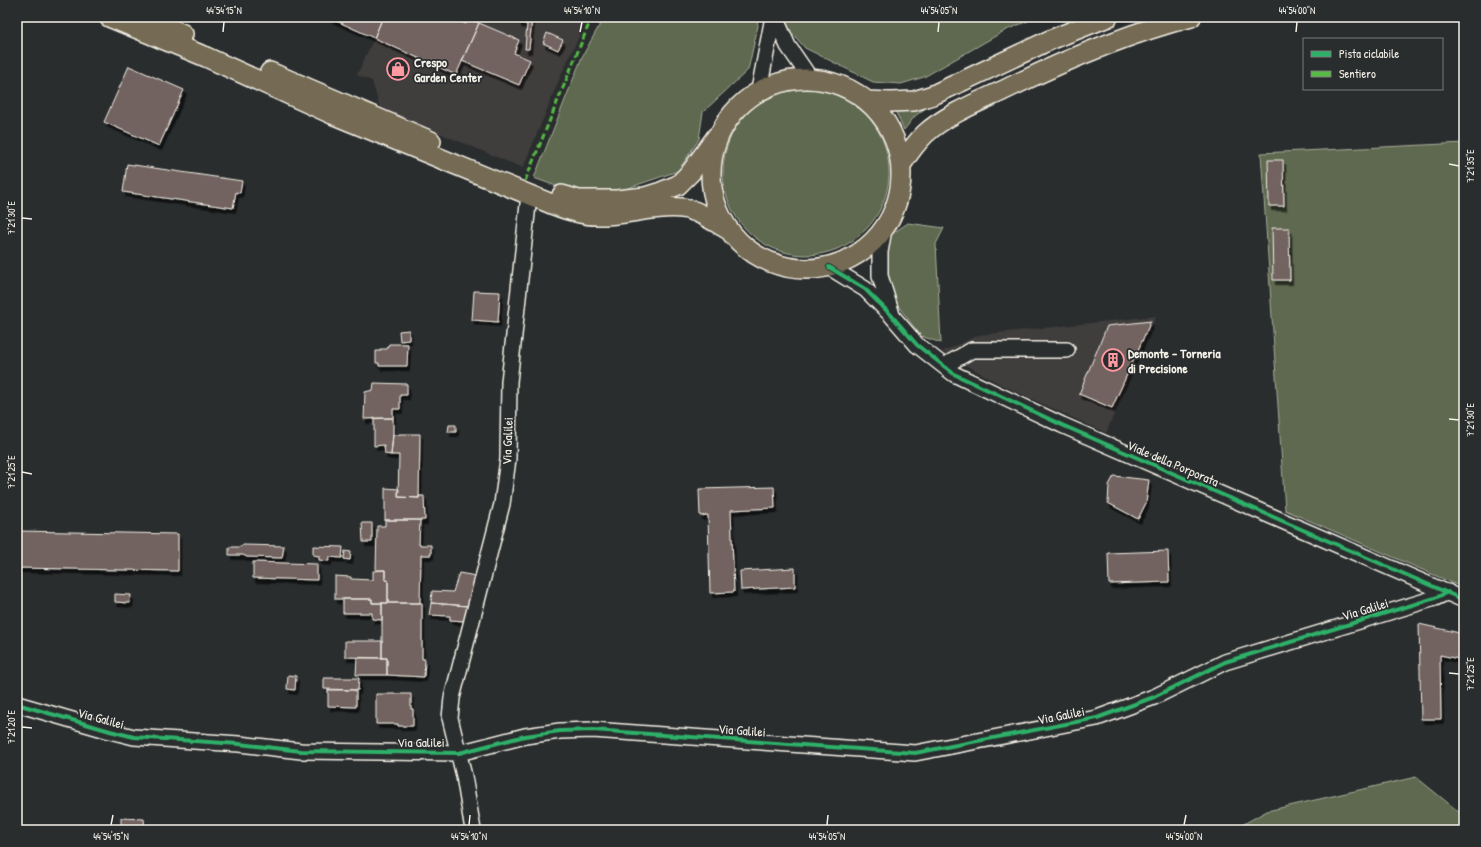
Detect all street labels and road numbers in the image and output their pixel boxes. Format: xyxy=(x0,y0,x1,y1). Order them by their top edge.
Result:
street label: Via Galilei xyxy=(497,417,517,465)
street label: Viale della Porporata xyxy=(1124,436,1222,490)
street label: Via Galilei xyxy=(1340,593,1390,625)
street label: Via Galilei xyxy=(1036,702,1086,728)
street label: Via Galilei xyxy=(76,703,126,733)
street label: Via Galilei xyxy=(718,719,766,741)
street label: Via Galilei xyxy=(397,733,445,751)

